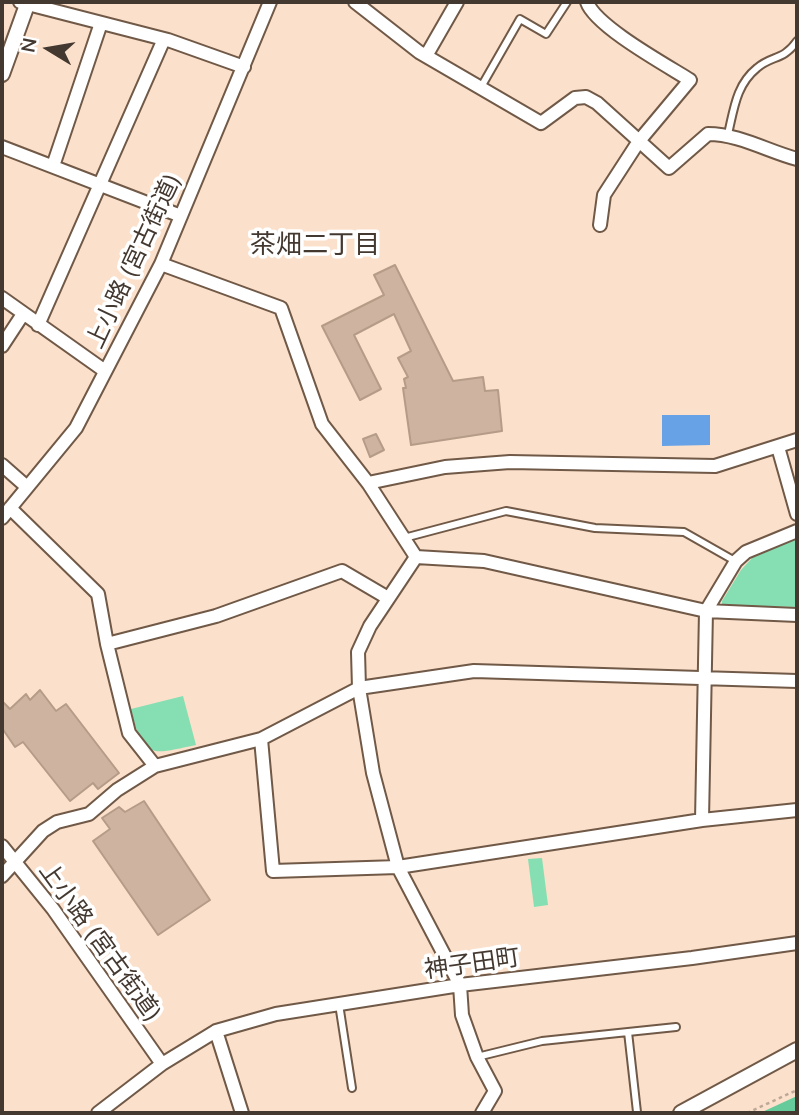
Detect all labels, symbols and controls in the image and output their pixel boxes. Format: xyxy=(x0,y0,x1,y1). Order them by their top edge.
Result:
north arrow xyxy=(14,14,84,84)
text: N xyxy=(15,36,42,54)
street label: 上小路 (宮古街道) xyxy=(81,169,187,353)
district label: 茶畑二丁目 xyxy=(250,229,380,261)
street label: 上小路 (宮古街道) xyxy=(33,857,167,1027)
street label: 神子田町 xyxy=(422,943,522,985)

